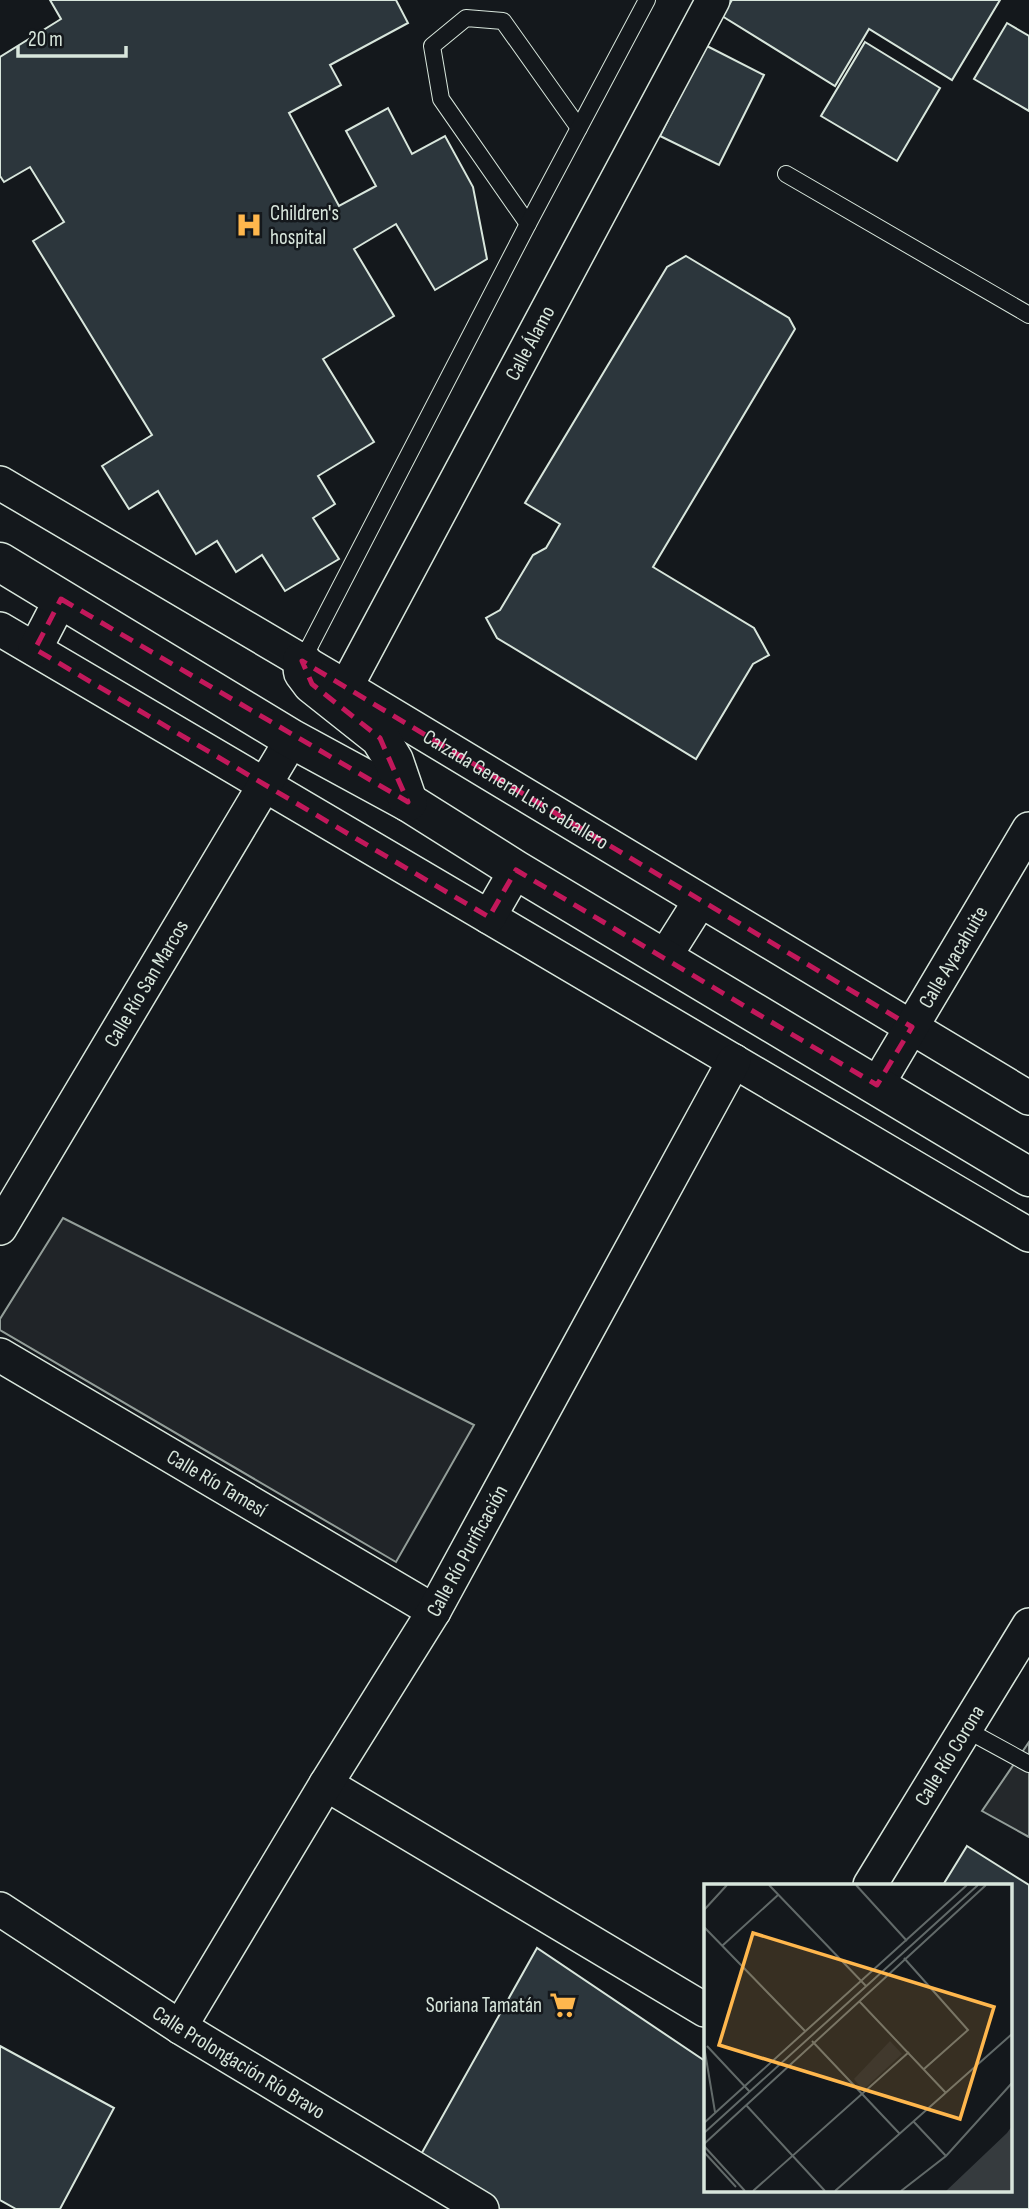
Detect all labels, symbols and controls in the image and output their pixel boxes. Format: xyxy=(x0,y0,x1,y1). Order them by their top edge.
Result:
scale bar xyxy=(18,14,126,58)
text: 20 m xyxy=(28,27,63,52)
place label: Children's hospital xyxy=(270,201,339,250)
hospital icon: Children's hospital xyxy=(234,210,264,240)
street label: Calle Álamo xyxy=(500,301,560,385)
street label: Calzada General Luis Caballero xyxy=(419,724,613,855)
street label: Calle Ayacahuite xyxy=(913,901,993,1013)
street label: Calle Río San Marcos xyxy=(99,915,194,1051)
street label: Calle Río Tamesí xyxy=(163,1444,272,1522)
street label: Calle Río Purificación xyxy=(421,1481,513,1621)
street label: Calle Río Corona xyxy=(909,1700,990,1810)
inset map xyxy=(704,1884,1012,2192)
supermarket icon: Soriana Tamatán xyxy=(548,1990,578,2020)
place label: Soriana Tamatán xyxy=(426,1993,542,2018)
street label: Calle Prolongación Río Bravo xyxy=(148,2000,330,2124)

